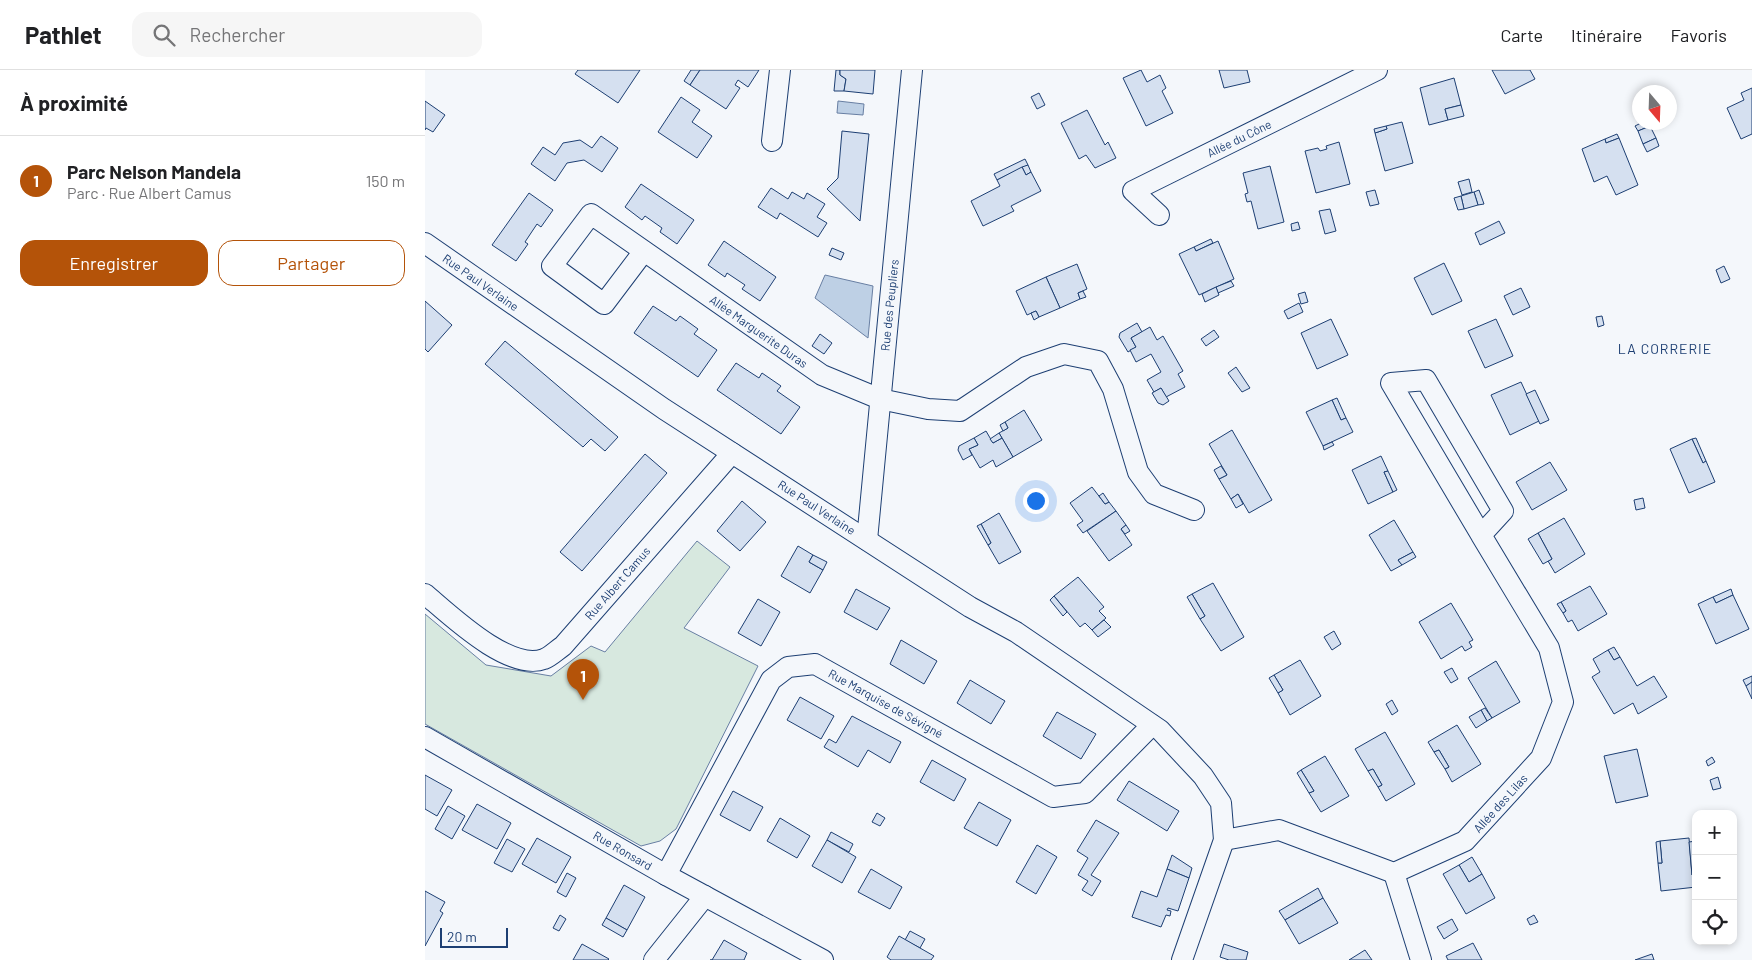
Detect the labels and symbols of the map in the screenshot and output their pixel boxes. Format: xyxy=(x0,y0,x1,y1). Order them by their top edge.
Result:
north arrow xyxy=(1632,85,1677,130)
street label: Allée du Cône xyxy=(1205,116,1273,160)
street label: Rue Paul Verlaine xyxy=(440,251,522,313)
street label: Rue des Peupliers xyxy=(877,258,901,352)
street label: Allée Marguerite Duras xyxy=(707,292,811,370)
district label: LA CORRERIE xyxy=(1618,340,1712,357)
street label: Rue Paul Verlaine xyxy=(776,477,858,537)
your location xyxy=(1023,488,1049,514)
street label: Rue Albert Camus xyxy=(581,543,653,622)
pin: 1 xyxy=(567,659,599,700)
street label: Rue Marquise de Sévigné xyxy=(826,666,946,740)
street label: Allée des Lilas xyxy=(1470,771,1530,835)
street label: Rue Ronsard xyxy=(591,828,655,872)
scale bar xyxy=(440,925,507,948)

